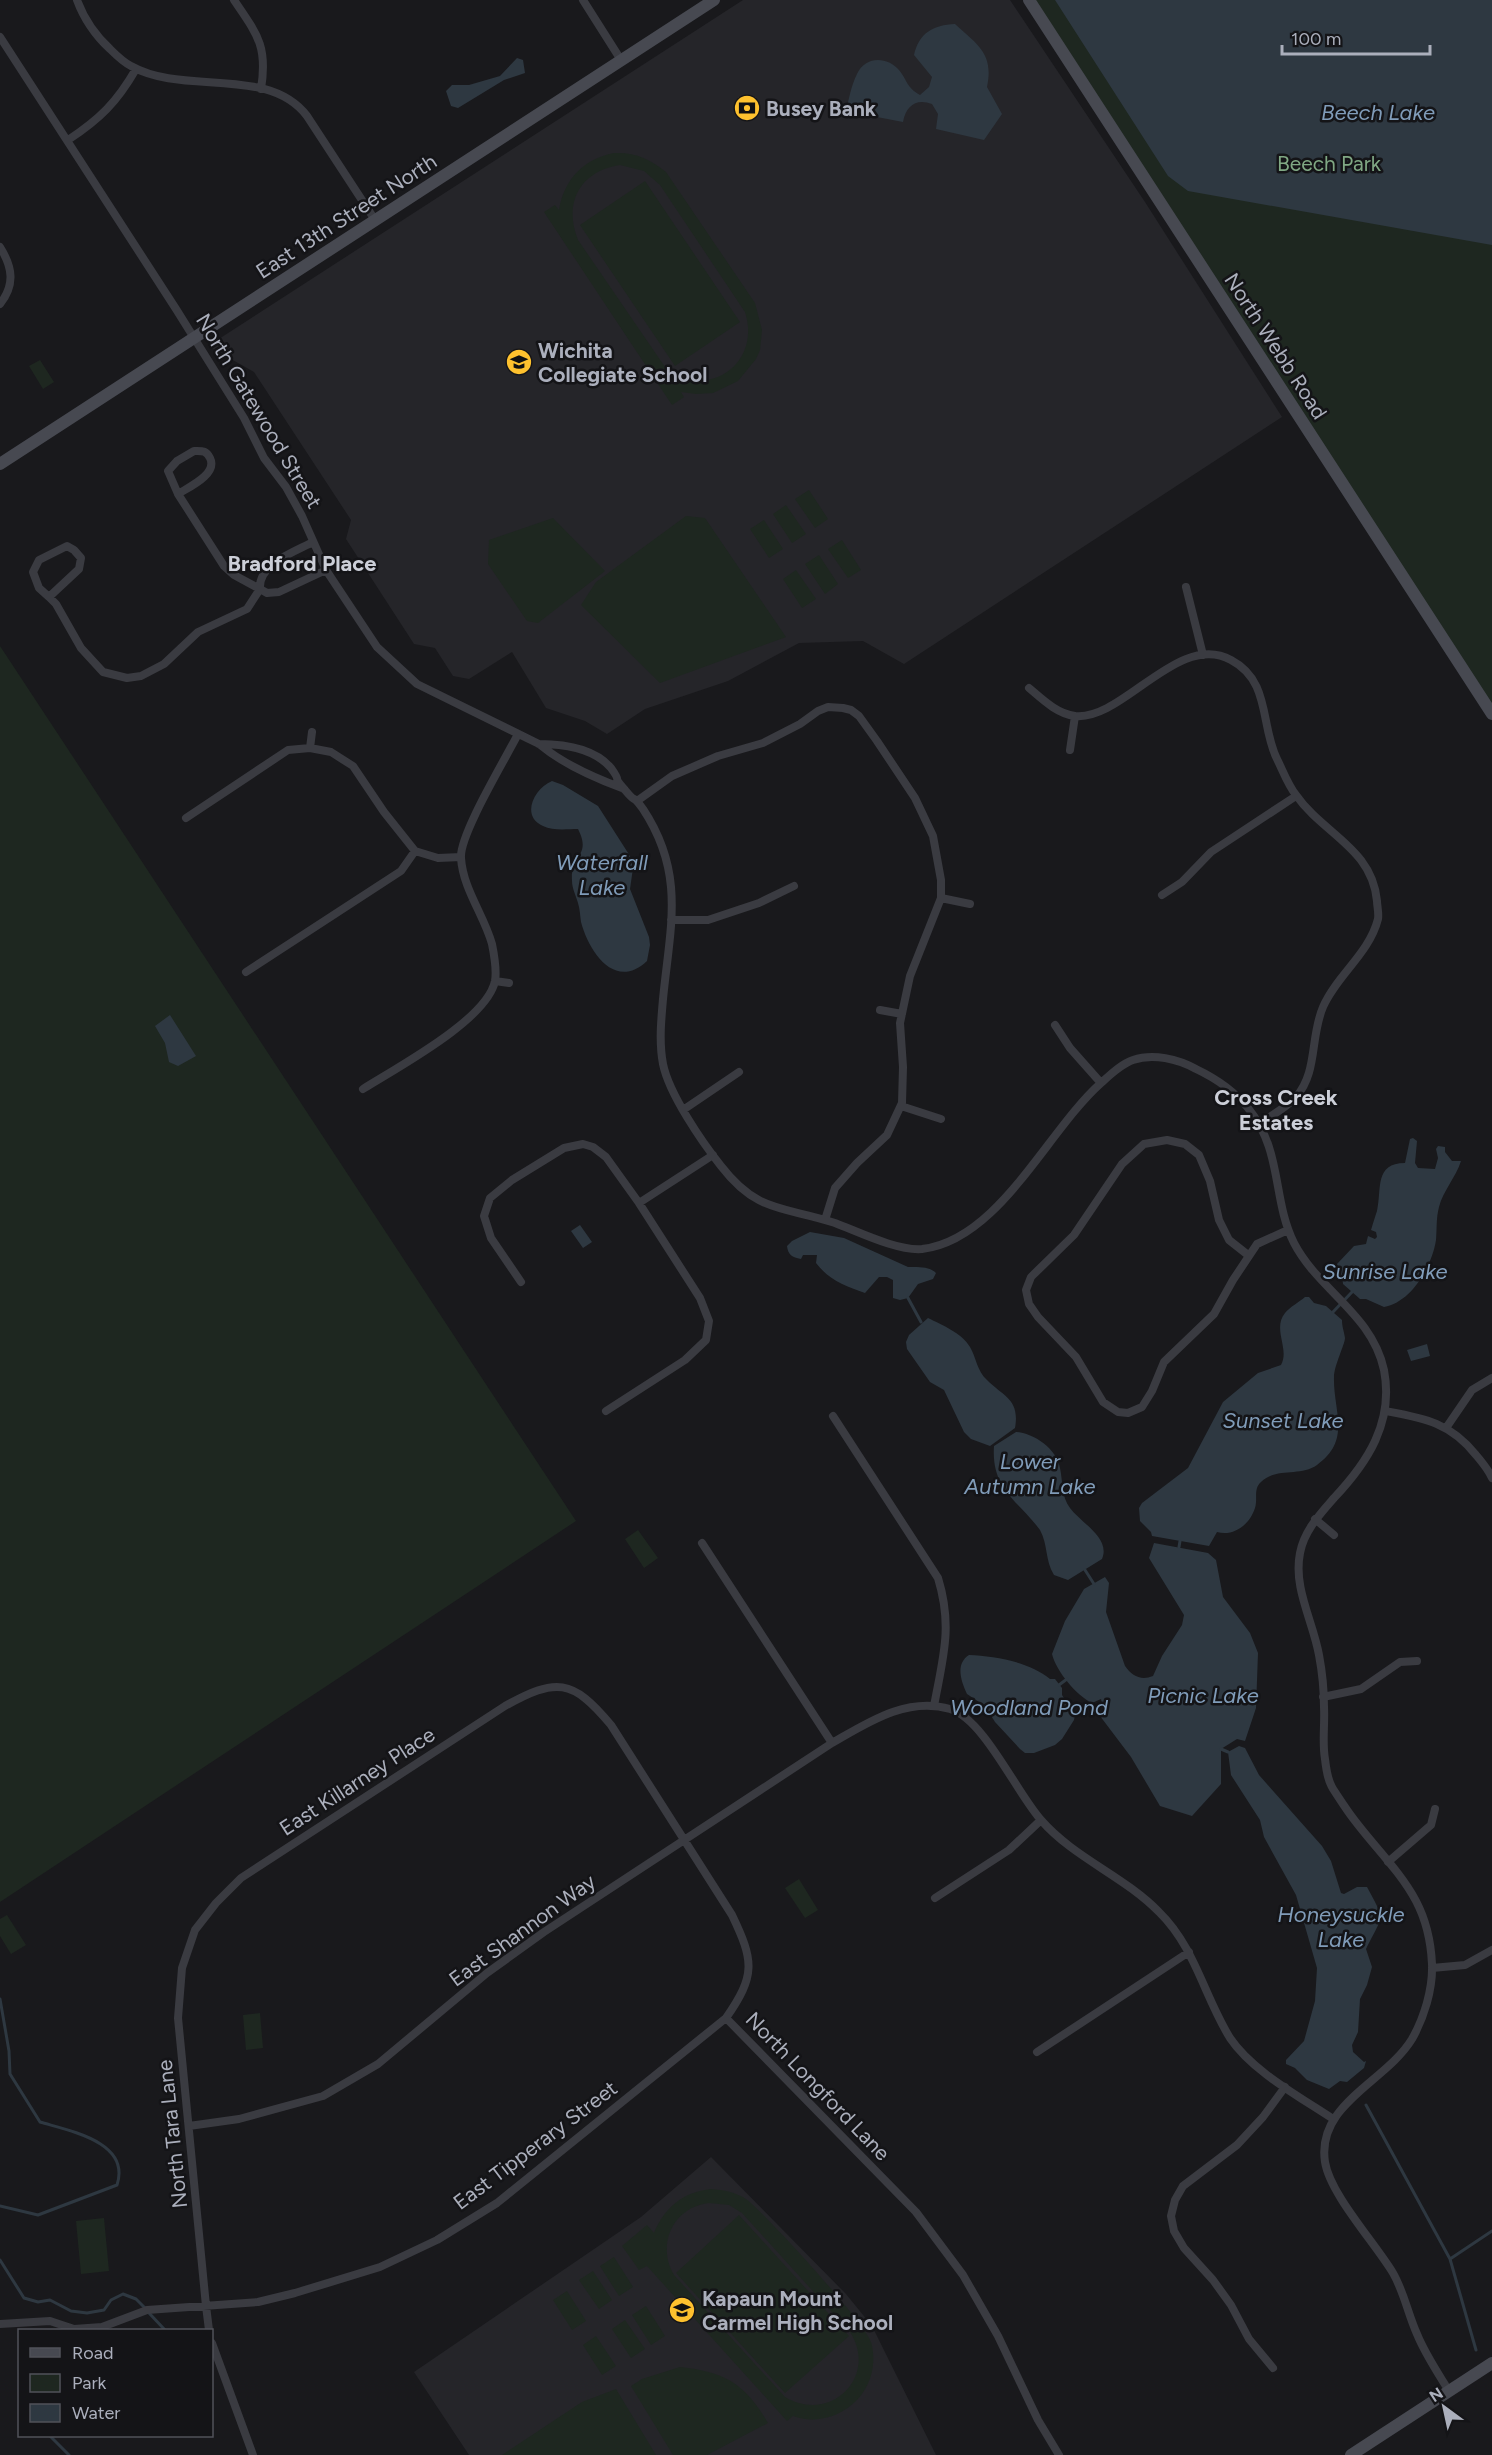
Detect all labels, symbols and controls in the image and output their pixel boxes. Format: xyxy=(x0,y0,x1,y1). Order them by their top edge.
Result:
scale bar xyxy=(1282,18,1430,56)
text: 100 m xyxy=(1291,28,1341,50)
bank icon: Busey Bank xyxy=(732,93,762,123)
place label: Busey Bank xyxy=(766,96,877,121)
water label: Beech Lake xyxy=(1321,99,1435,126)
street label: East 13th Street North xyxy=(251,148,441,284)
park label: Beech Park xyxy=(1277,151,1382,176)
street label: North Webb Road xyxy=(1219,268,1333,424)
street label: North Gatewood Street xyxy=(191,309,327,513)
place label: Wichita Collegiate School xyxy=(538,338,707,387)
school or university icon: Wichita Collegiate School xyxy=(504,347,534,377)
district label: Bradford Place xyxy=(227,550,377,577)
water label: Waterfall Lake xyxy=(556,849,648,901)
district label: Cross Creek Estates xyxy=(1214,1084,1338,1136)
water label: Sunrise Lake xyxy=(1322,1258,1448,1285)
water label: Sunset Lake xyxy=(1222,1407,1344,1434)
water label: Lower Autumn Lake xyxy=(963,1448,1096,1500)
water label: Picnic Lake xyxy=(1147,1682,1259,1709)
water label: Woodland Pond xyxy=(950,1694,1109,1721)
street label: East Killarney Place xyxy=(275,1721,439,1841)
street label: East Shannon Way xyxy=(444,1869,600,1991)
water label: Honeysuckle Lake xyxy=(1277,1901,1405,1953)
street label: North Longford Lane xyxy=(741,2007,895,2165)
street label: North Tara Lane xyxy=(152,2059,192,2209)
street label: East Tipperary Street xyxy=(448,2075,622,2215)
place label: Kapaun Mount Carmel High School xyxy=(702,2286,893,2335)
school or university icon: Kapaun Mount Carmel High School xyxy=(667,2295,697,2325)
legend xyxy=(18,2329,213,2437)
text: Road xyxy=(72,2342,113,2364)
text: Park xyxy=(72,2372,107,2394)
north arrow xyxy=(1414,2377,1474,2437)
text: N xyxy=(1426,2384,1446,2406)
text: Water xyxy=(72,2402,120,2424)

